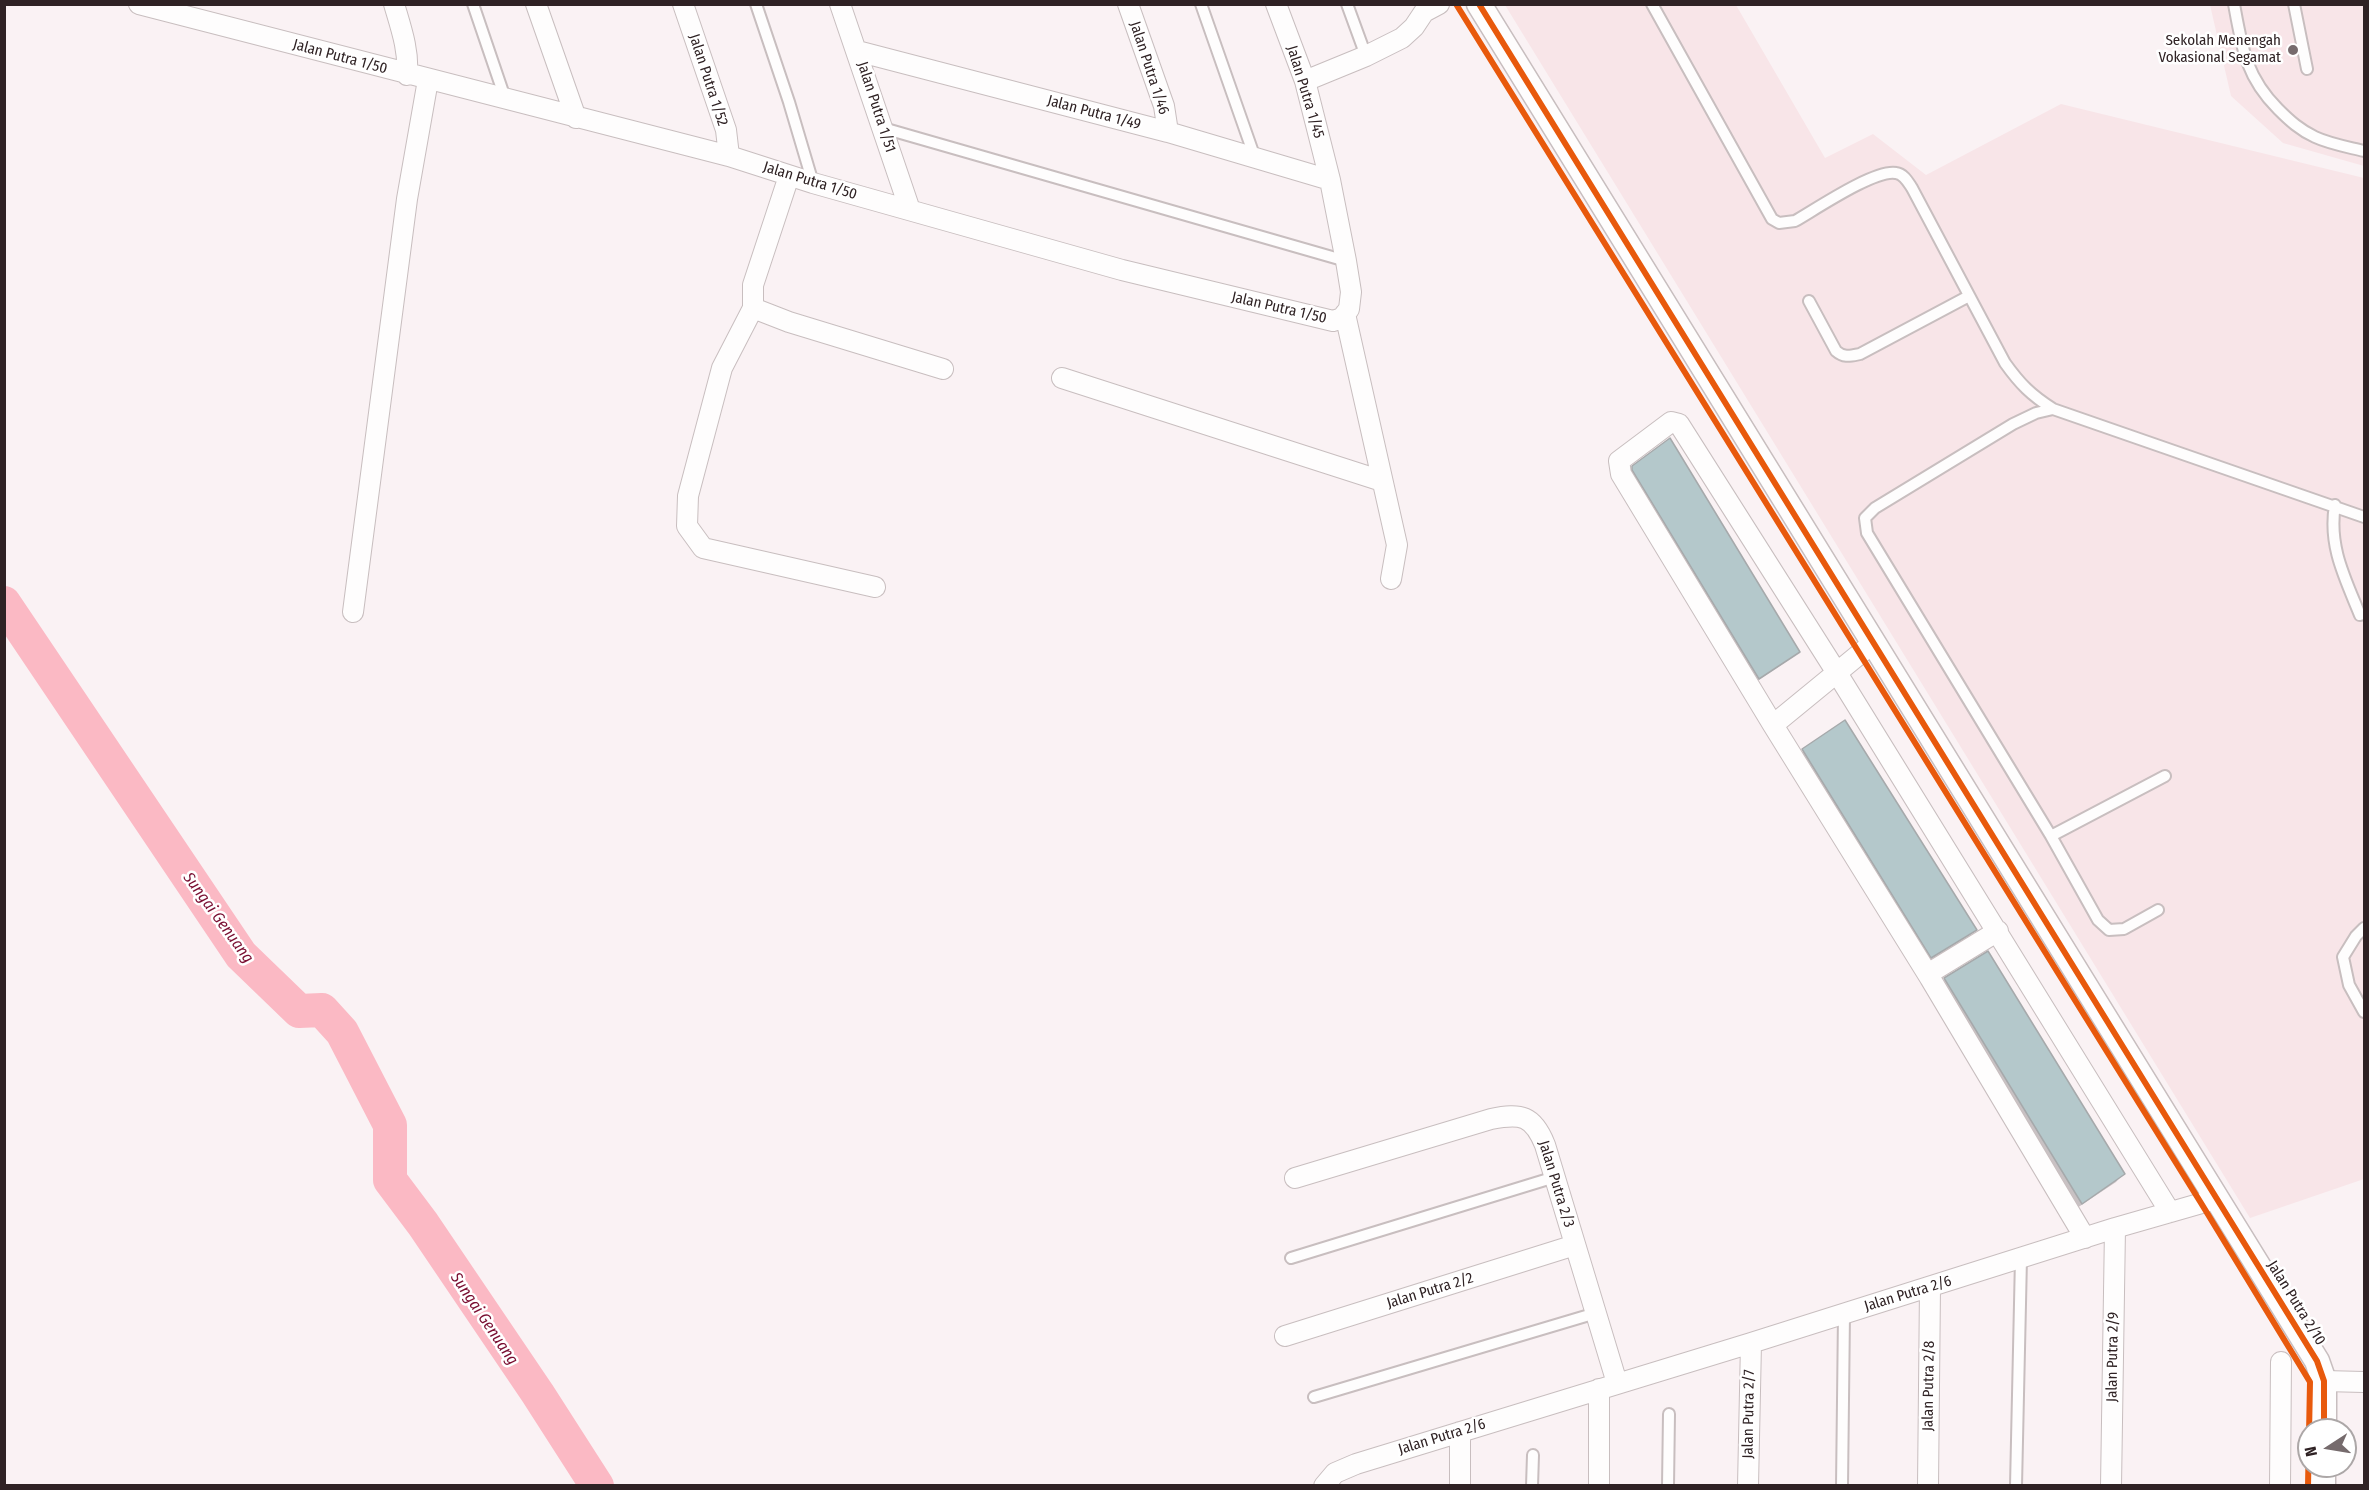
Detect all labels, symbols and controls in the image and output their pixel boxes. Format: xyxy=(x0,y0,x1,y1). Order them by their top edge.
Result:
street label: Jalan Putra 1/46 xyxy=(1126,19,1172,117)
street label: Jalan Putra 1/52 xyxy=(685,32,731,128)
place label: Sekolah Menengah Vokasional Segamat xyxy=(2158,32,2281,67)
street label: Jalan Putra 1/50 xyxy=(291,36,389,78)
street label: Jalan Putra 1/45 xyxy=(1282,43,1328,141)
marker: Sekolah Menengah Vokasional Segamat xyxy=(2286,43,2300,57)
street label: Jalan Putra 1/51 xyxy=(853,59,899,155)
street label: Jalan Putra 1/49 xyxy=(1045,92,1143,134)
street label: Jalan Putra 1/50 xyxy=(761,158,859,204)
street label: Jalan Putra 1/50 xyxy=(1230,288,1328,328)
water label: Sungai Genuang xyxy=(179,869,257,967)
street label: Jalan Putra 2/3 xyxy=(1534,1138,1578,1230)
street label: Jalan Putra 2/10 xyxy=(2263,1257,2329,1349)
water label: Sungai Genuang xyxy=(446,1269,522,1369)
street label: Jalan Putra 2/2 xyxy=(1385,1269,1475,1313)
street label: Jalan Putra 2/6 xyxy=(1862,1272,1954,1316)
street label: Jalan Putra 2/9 xyxy=(2103,1312,2123,1402)
street label: Jalan Putra 2/8 xyxy=(1919,1341,1939,1431)
street label: Jalan Putra 2/7 xyxy=(1739,1369,1759,1459)
street label: Jalan Putra 2/6 xyxy=(1396,1415,1488,1459)
north arrow xyxy=(2297,1418,2357,1478)
text: N xyxy=(2301,1445,2321,1458)

